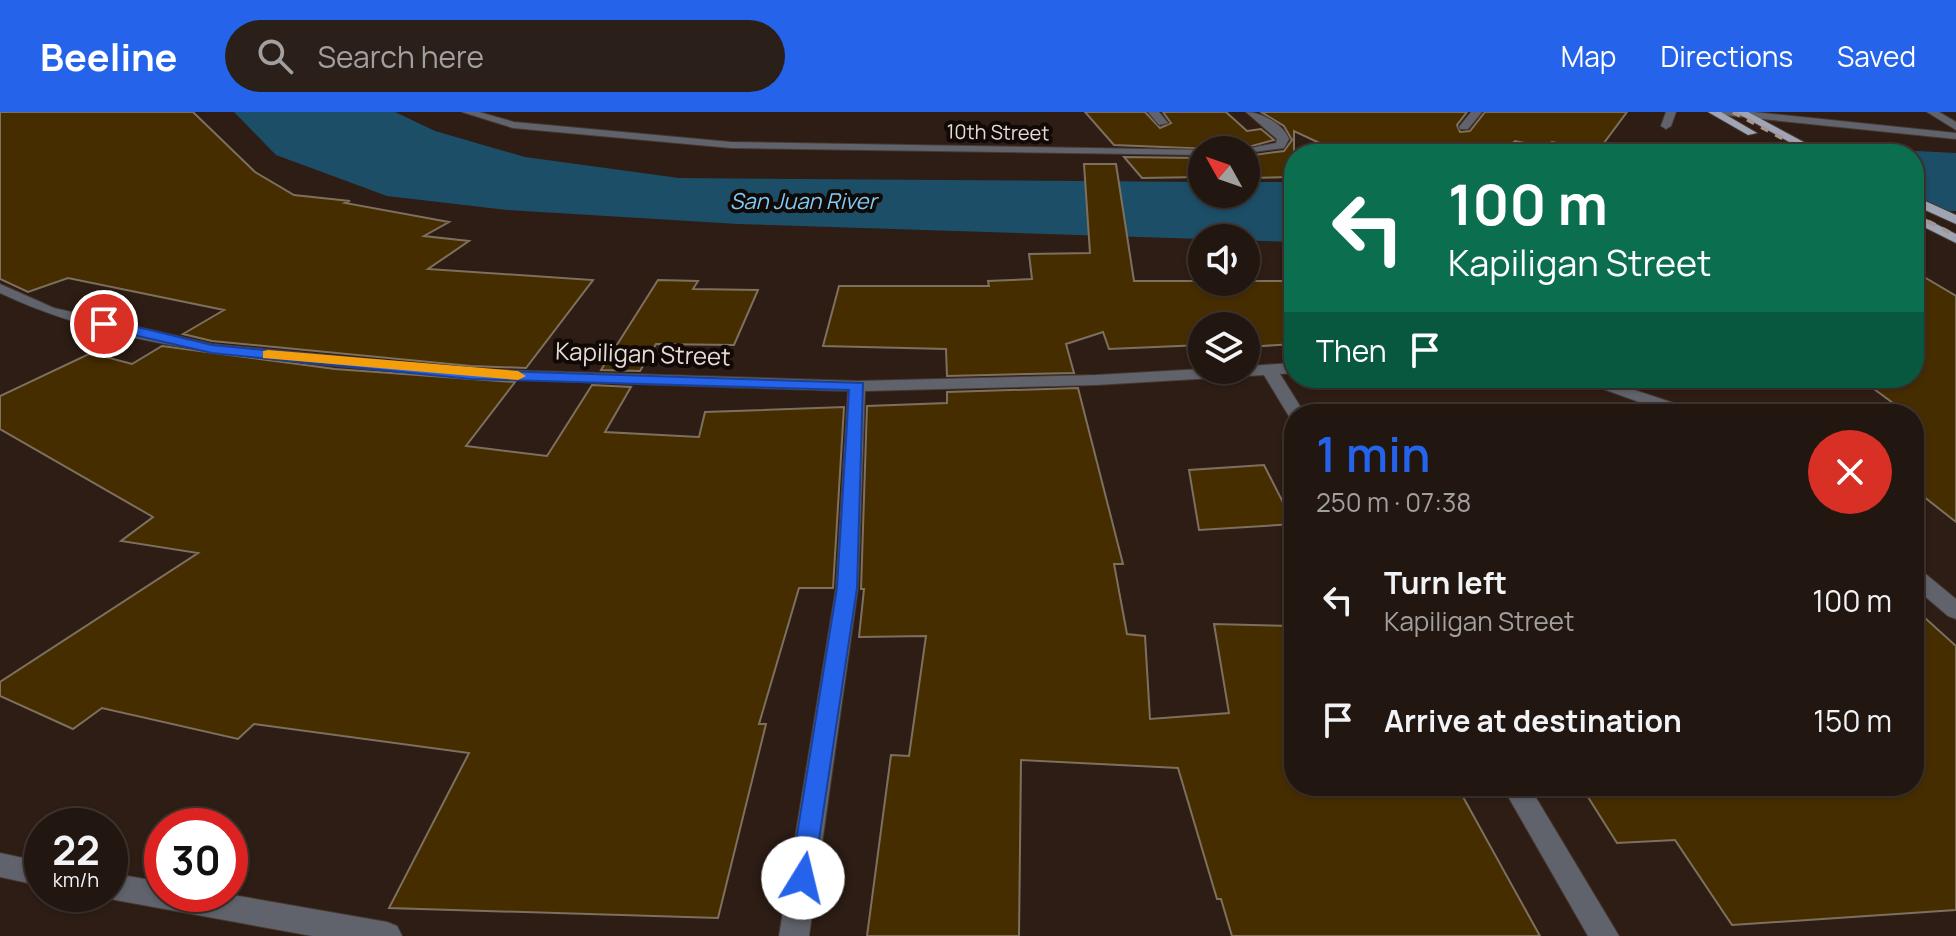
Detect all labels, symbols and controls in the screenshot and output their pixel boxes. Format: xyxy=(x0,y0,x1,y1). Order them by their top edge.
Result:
search box xyxy=(225,20,785,92)
text: Beeline xyxy=(40,30,177,82)
icon: search xyxy=(253,34,297,78)
text: Search here xyxy=(317,36,484,77)
text: Map xyxy=(1561,37,1616,75)
text: Directions xyxy=(1660,37,1793,75)
text: Saved xyxy=(1837,37,1916,75)
street label: 10th Street xyxy=(946,118,1050,146)
north arrow xyxy=(1188,136,1260,208)
map controls xyxy=(1188,136,1260,384)
text: 100 m xyxy=(1448,165,1608,242)
icon: left xyxy=(1316,176,1420,280)
water label: San Juan River xyxy=(730,186,879,216)
button: sound xyxy=(1188,224,1260,296)
text: Kapiligan Street xyxy=(1448,238,1712,287)
pin xyxy=(70,290,138,358)
icon: arrive xyxy=(82,302,126,346)
button: layers xyxy=(1188,312,1260,384)
icon: arrive xyxy=(1403,328,1447,372)
text: Then xyxy=(1316,330,1387,371)
street label: Kapiligan Street xyxy=(555,333,731,373)
text: 1 min xyxy=(1316,421,1430,486)
button: close xyxy=(1808,430,1892,514)
text: 250 m · 07:38 xyxy=(1316,484,1471,520)
text: Turn left xyxy=(1384,562,1507,603)
icon: left xyxy=(1316,578,1360,622)
text: 100 m xyxy=(1812,580,1892,621)
text: Kapiligan Street xyxy=(1384,603,1574,639)
icon: arrive xyxy=(1316,698,1360,742)
text: Arrive at destination xyxy=(1384,700,1682,741)
text: 150 m xyxy=(1813,700,1892,741)
speed limit sign: 30 xyxy=(144,808,248,912)
text: 22 xyxy=(52,822,100,877)
position arrow xyxy=(761,836,845,920)
text: km/h xyxy=(53,866,99,893)

